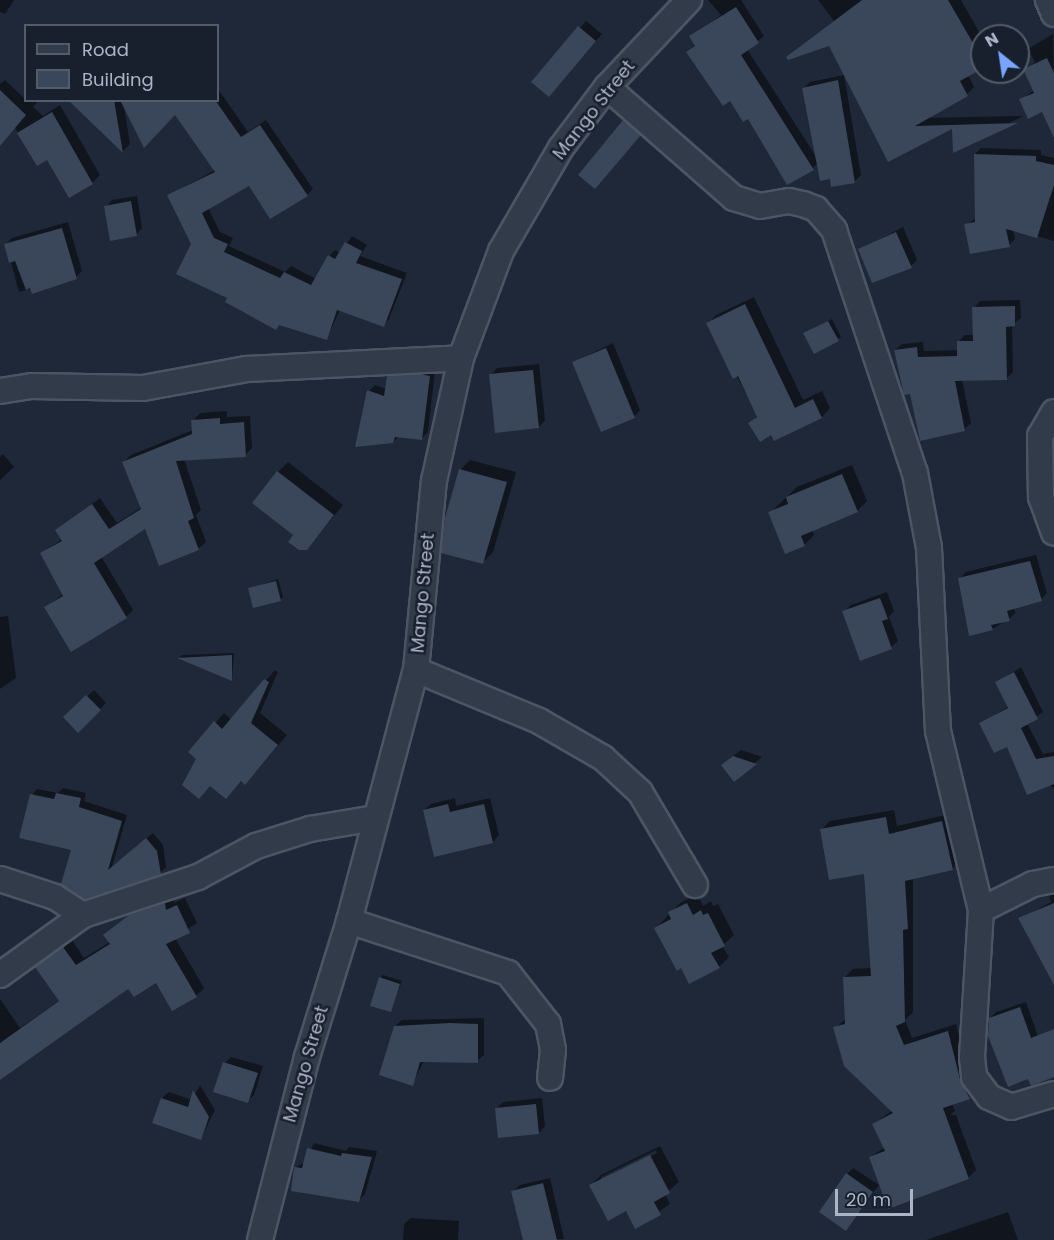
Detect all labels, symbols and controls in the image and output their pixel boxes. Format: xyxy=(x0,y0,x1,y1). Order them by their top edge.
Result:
legend xyxy=(24,24,219,102)
north arrow xyxy=(970,24,1030,84)
text: N xyxy=(981,27,1003,53)
text: Road xyxy=(82,37,129,62)
street label: Mango Street xyxy=(548,56,640,164)
text: Building xyxy=(82,67,154,92)
street label: Mango Street xyxy=(407,532,439,654)
street label: Mango Street xyxy=(279,1003,333,1125)
scale bar xyxy=(838,1177,916,1215)
text: 20 m xyxy=(846,1187,891,1212)

